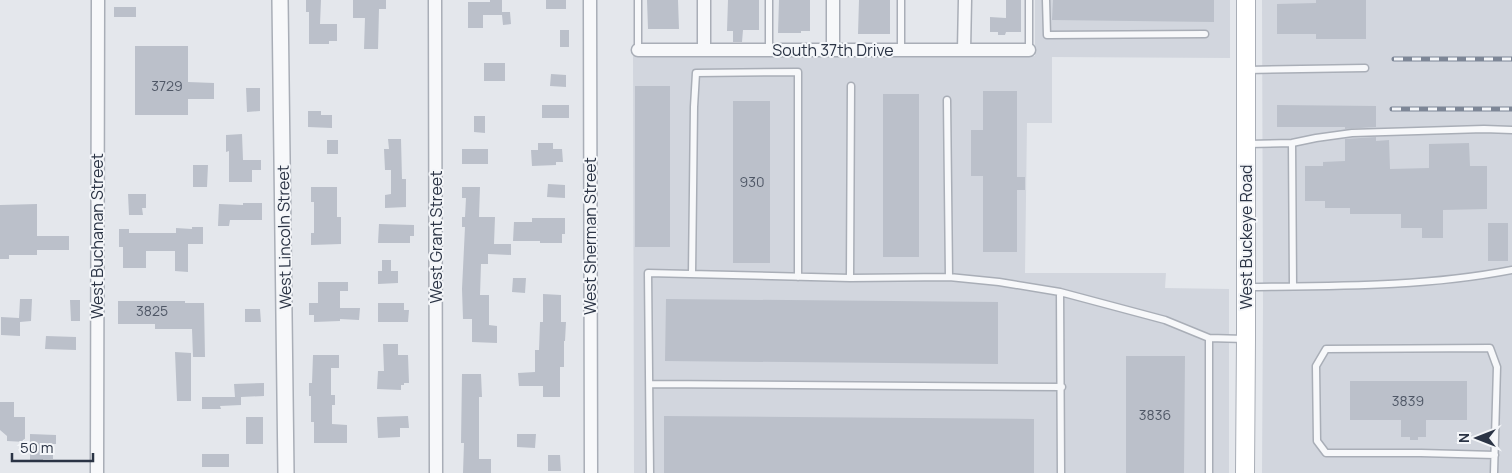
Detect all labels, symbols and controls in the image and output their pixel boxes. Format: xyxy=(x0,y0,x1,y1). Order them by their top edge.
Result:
street label: South 37th Drive xyxy=(772,39,894,61)
house number: 3729 xyxy=(151,76,183,95)
street label: West Buchanan Street xyxy=(86,153,108,319)
street label: West Sherman Street xyxy=(579,157,601,315)
street label: West Buckeye Road xyxy=(1235,164,1257,310)
street label: West Lincoln Street xyxy=(272,165,296,309)
street label: West Grant Street xyxy=(425,170,447,304)
house number: 930 xyxy=(740,172,764,191)
house number: 3825 xyxy=(136,301,168,320)
house number: 3839 xyxy=(1392,391,1424,410)
house number: 3836 xyxy=(1139,405,1171,424)
north arrow xyxy=(1452,413,1502,463)
scale bar xyxy=(12,430,94,462)
text: N xyxy=(1454,433,1473,443)
text: 50 m xyxy=(20,437,54,458)

